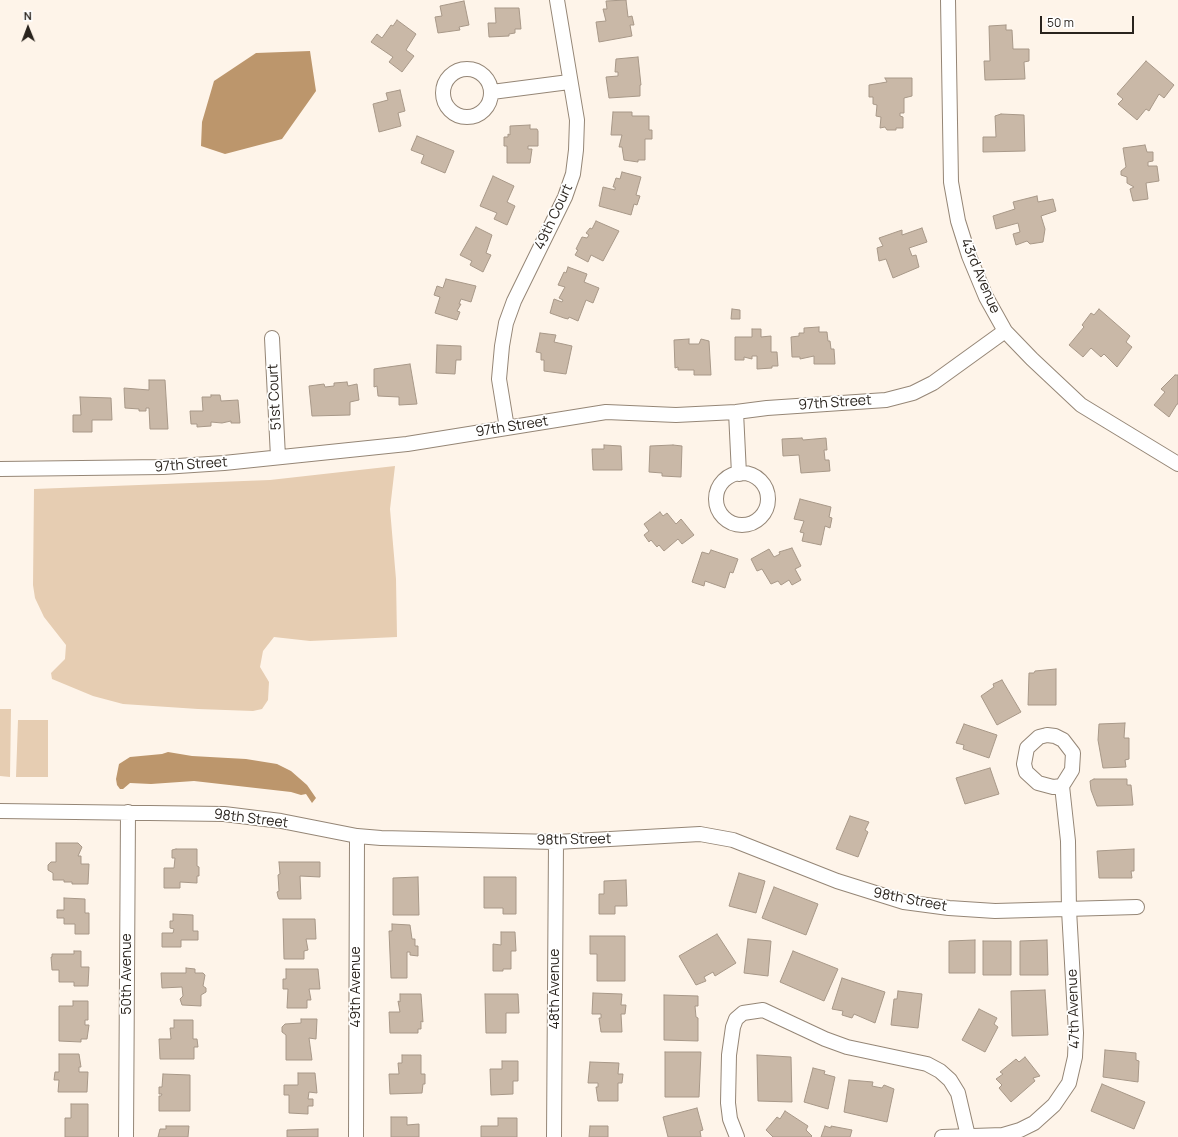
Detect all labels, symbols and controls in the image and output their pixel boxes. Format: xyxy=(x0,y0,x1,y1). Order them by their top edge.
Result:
north arrow xyxy=(8,8,48,48)
text: N xyxy=(24,8,32,23)
scale bar xyxy=(1042,8,1136,34)
text: 50 m xyxy=(1047,14,1074,31)
street label: 49th Court xyxy=(531,181,577,253)
street label: 43rd Avenue xyxy=(957,236,1003,316)
street label: 51st Court xyxy=(265,363,285,431)
street label: 97th Street xyxy=(798,392,872,414)
street label: 97th Street xyxy=(474,413,550,441)
street label: 97th Street xyxy=(154,454,228,476)
street label: 98th Street xyxy=(213,806,289,832)
street label: 98th Street xyxy=(537,831,611,849)
street label: 98th Street xyxy=(872,885,948,915)
street label: 50th Avenue xyxy=(119,933,135,1015)
street label: 49th Avenue xyxy=(348,946,364,1028)
street label: 48th Avenue xyxy=(547,948,563,1030)
street label: 47th Avenue xyxy=(1064,969,1084,1049)

